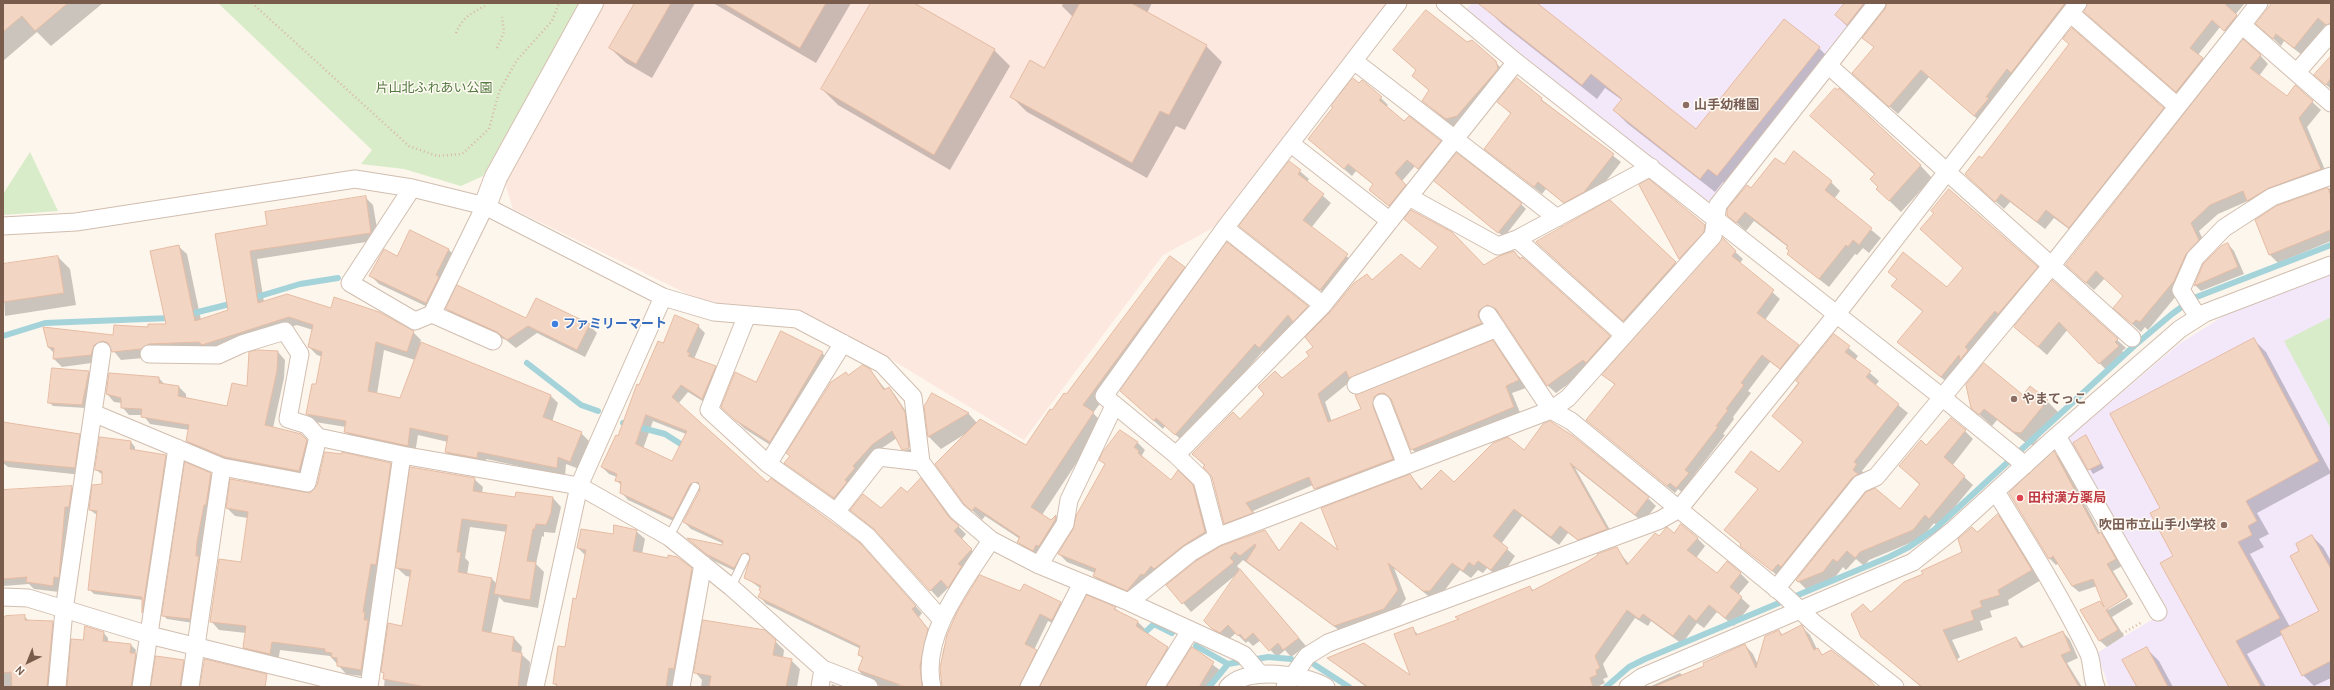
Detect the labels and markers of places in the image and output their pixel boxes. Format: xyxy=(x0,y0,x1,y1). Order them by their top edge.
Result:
place label: 山手幼稚園 xyxy=(1694,97,1759,113)
marker: 山手幼稚園 xyxy=(1681,100,1691,110)
place label: ファミリーマート xyxy=(563,316,667,332)
marker: ファミリーマート xyxy=(550,319,560,329)
place label: やまてっこ xyxy=(2022,391,2087,407)
marker: やまてっこ xyxy=(2009,394,2019,404)
place label: 田村漢方薬局 xyxy=(2028,490,2106,506)
marker: 田村漢方薬局 xyxy=(2015,493,2025,503)
place label: 吹田市立山手小学校 xyxy=(2099,517,2216,533)
marker: 吹田市立山手小学校 xyxy=(2219,520,2229,530)

